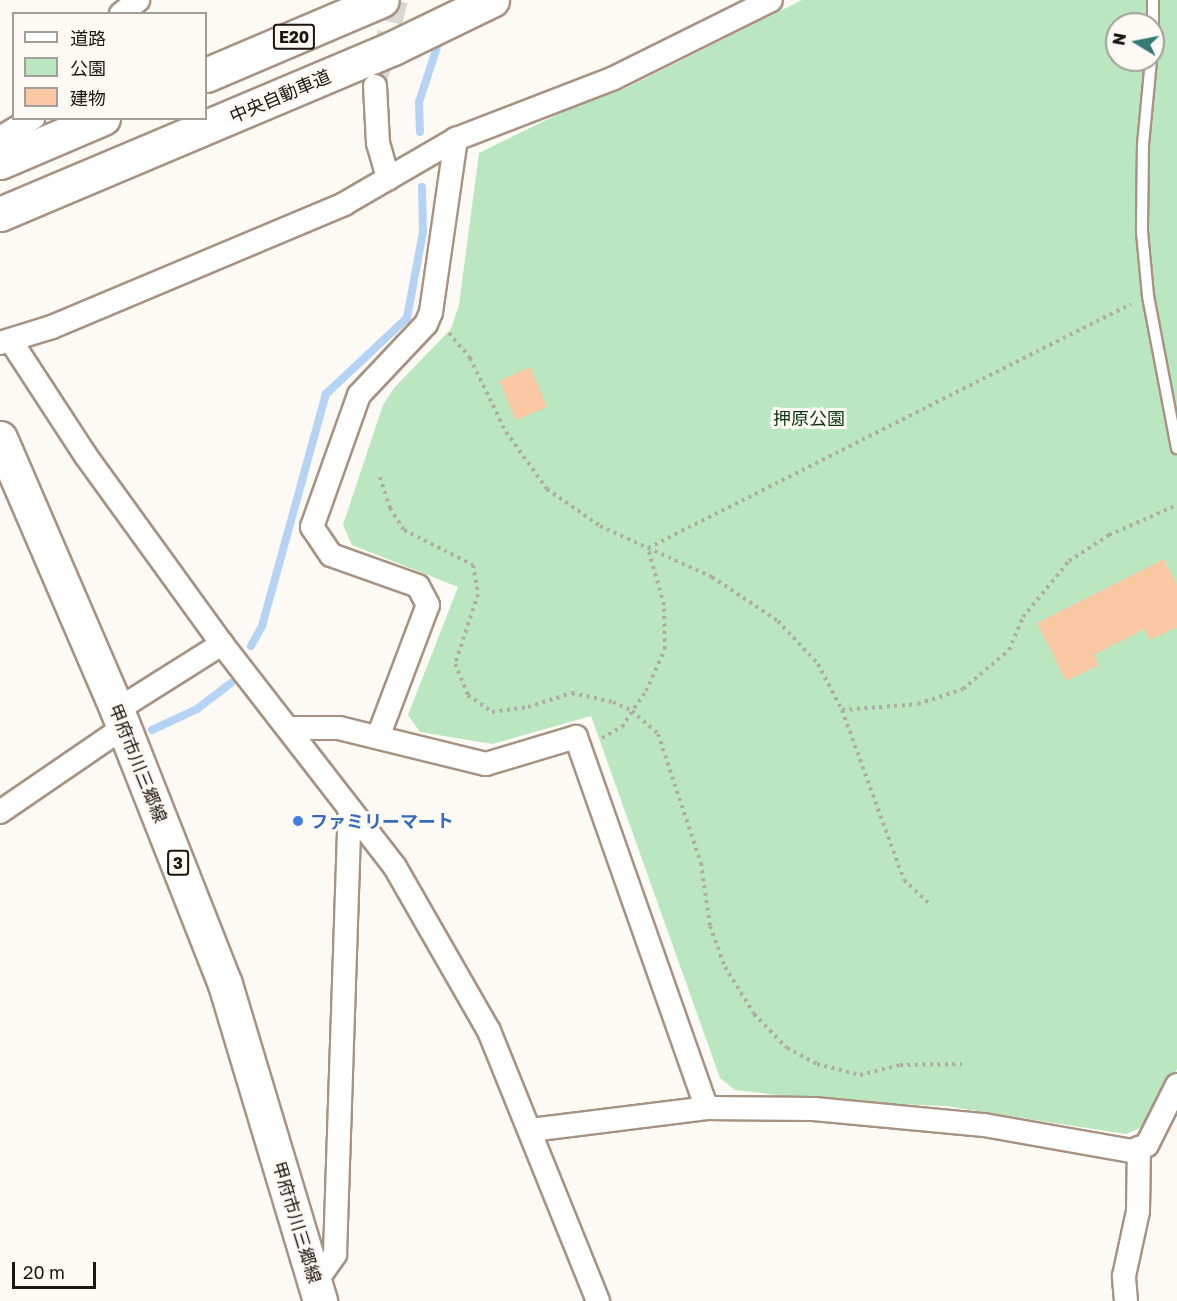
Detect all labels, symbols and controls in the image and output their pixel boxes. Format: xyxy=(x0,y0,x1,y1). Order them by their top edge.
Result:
legend xyxy=(12,12,207,120)
north arrow xyxy=(1105,12,1165,72)
road number: E20 xyxy=(272,24,316,50)
text: 道路 xyxy=(70,27,106,49)
text: N xyxy=(1108,31,1130,47)
text: 公園 xyxy=(70,57,106,79)
street label: 中央自動車道 xyxy=(226,65,334,127)
text: 建物 xyxy=(70,87,106,109)
park label: 押原公園 xyxy=(773,407,845,429)
street label: 甲府市川三郷線 xyxy=(104,701,172,825)
place label: ファミリーマート xyxy=(310,810,454,832)
marker: ファミリーマート xyxy=(291,814,305,828)
road number: 3 xyxy=(166,850,190,876)
street label: 甲府市川三郷線 xyxy=(268,1159,326,1285)
scale bar xyxy=(15,1250,99,1288)
text: 20 m xyxy=(23,1261,65,1283)

